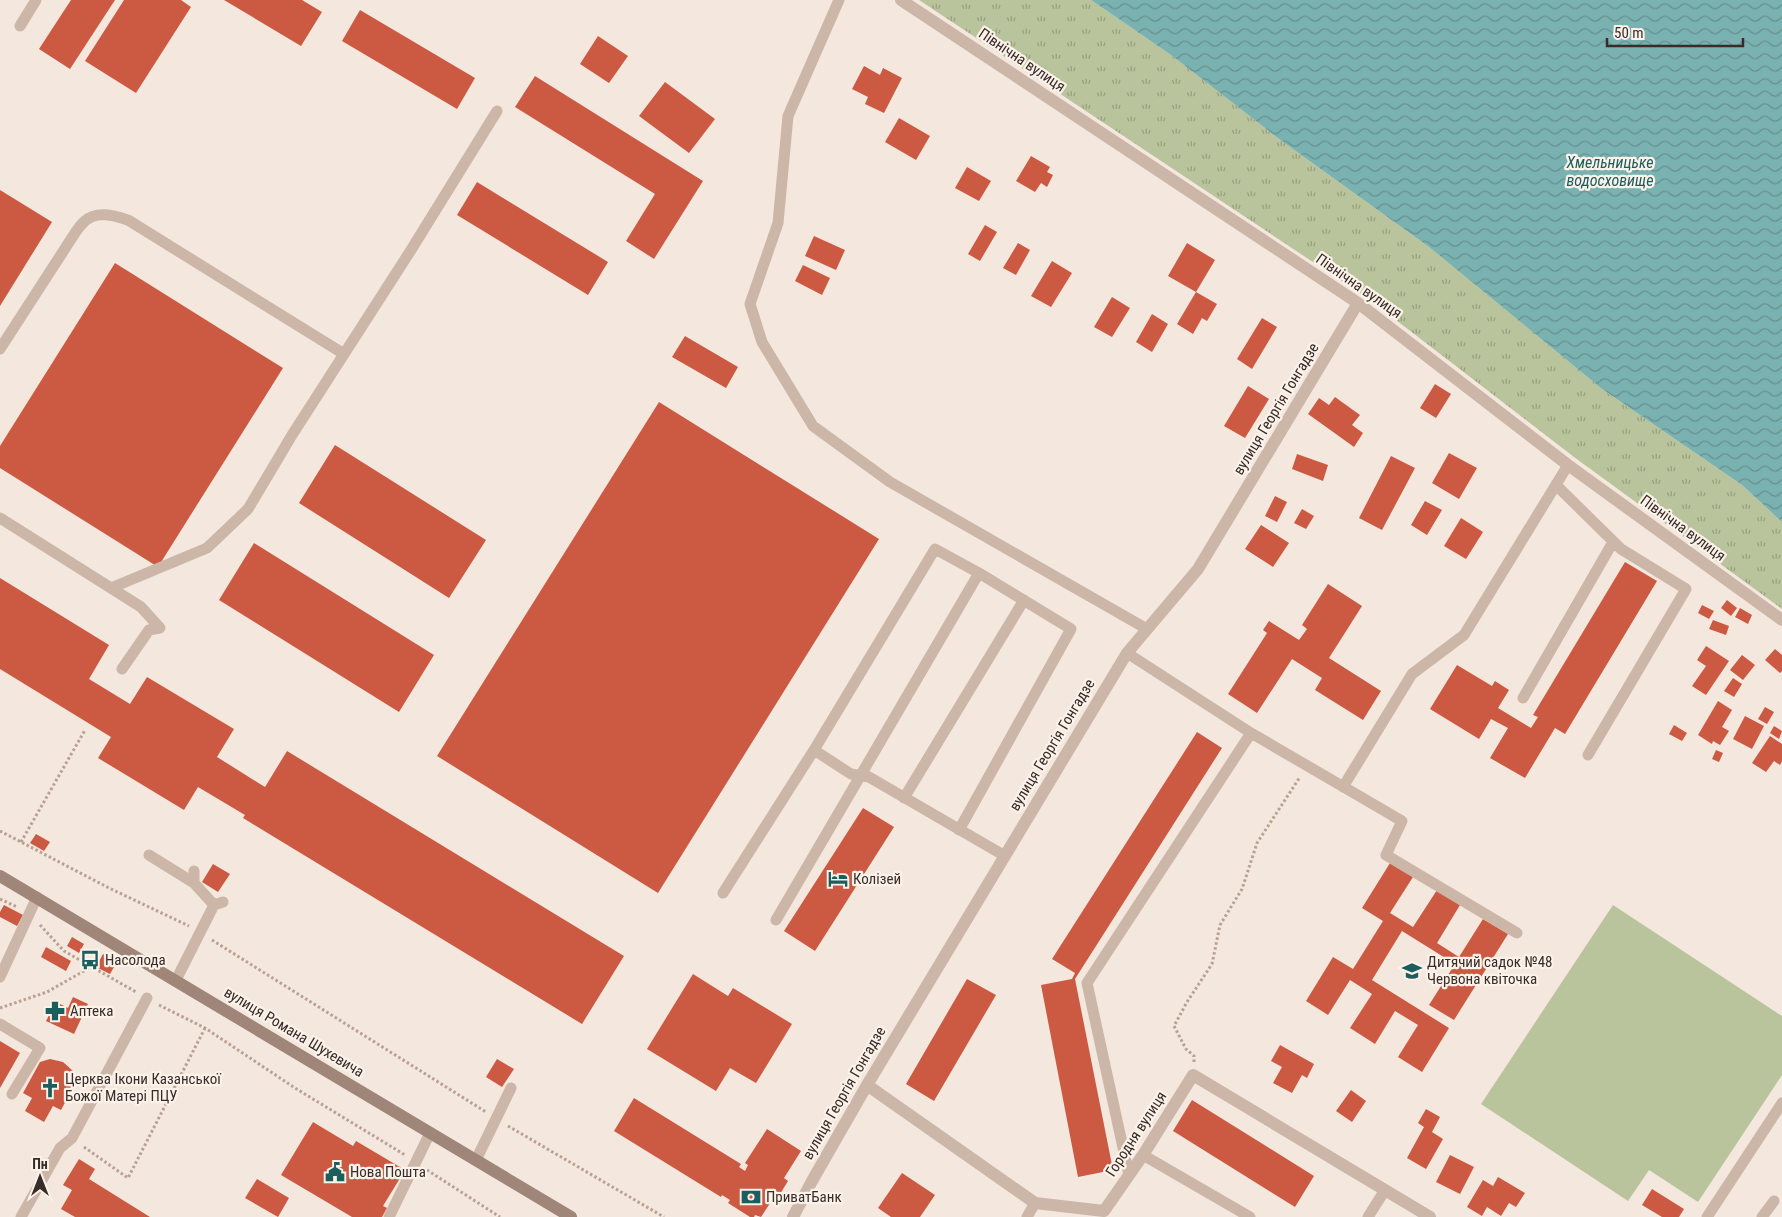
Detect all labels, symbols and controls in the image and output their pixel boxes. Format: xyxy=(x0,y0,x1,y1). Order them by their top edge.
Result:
scale bar xyxy=(1607,15,1743,47)
street label: Північна вулиця xyxy=(975,24,1069,96)
text: 50 m xyxy=(1614,24,1644,42)
water label: Хмельницьке водосховище xyxy=(1565,153,1654,190)
street label: Північна вулиця xyxy=(1313,250,1405,322)
street label: вулиця Георгія Гонгадзе xyxy=(1230,340,1322,478)
street label: Північна вулиця xyxy=(1637,491,1729,565)
street label: вулиця Георгія Гонгадзе xyxy=(1006,676,1098,814)
hotel icon: Колізей xyxy=(827,868,849,890)
place label: Колізей xyxy=(853,870,901,888)
bus stop icon: Насолода xyxy=(79,949,101,971)
place label: Насолода xyxy=(105,951,166,969)
place label: Дитячий садок №48 Червона квіточка xyxy=(1427,953,1553,988)
school or university icon: Дитячий садок №48 Червона квіточка xyxy=(1401,960,1423,982)
street label: вулиця Романа Шухевича xyxy=(221,983,367,1081)
pharmacy icon: Аптека xyxy=(44,1000,66,1022)
place label: Аптека xyxy=(70,1002,114,1020)
street label: вулиця Георгія Гонгадзе xyxy=(799,1023,889,1163)
place label: Церква Ікони Казанської Божої Матері ПЦУ xyxy=(65,1070,222,1105)
church icon: Церква Ікони Казанської Божої Матері ПЦУ xyxy=(39,1077,61,1099)
street label: Городня вулиця xyxy=(1102,1088,1170,1180)
north arrow xyxy=(15,1152,65,1202)
text: Пн xyxy=(32,1156,48,1172)
public building icon: Нова Пошта xyxy=(324,1161,346,1183)
place label: Нова Пошта xyxy=(350,1163,426,1181)
bank icon: ПриватБанк xyxy=(740,1186,762,1208)
place label: ПриватБанк xyxy=(766,1188,842,1206)

